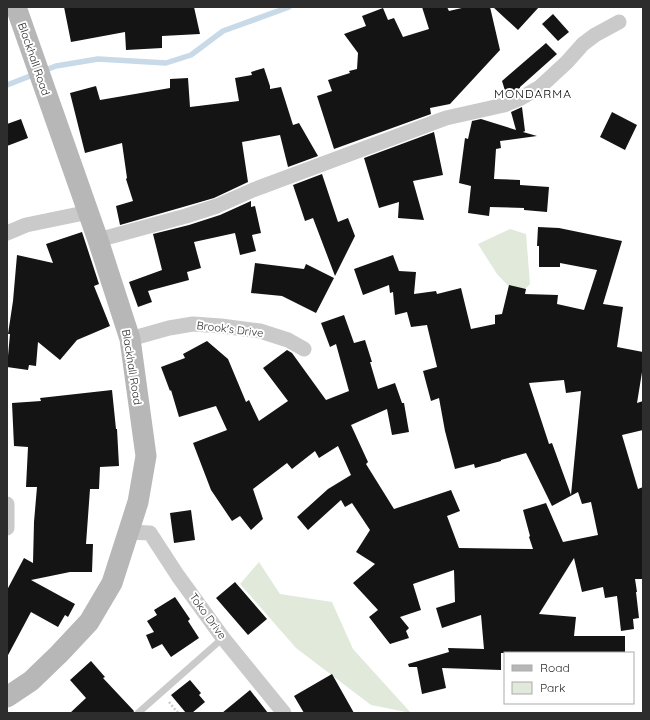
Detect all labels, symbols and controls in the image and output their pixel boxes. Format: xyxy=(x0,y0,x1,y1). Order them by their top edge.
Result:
street label: Blackhall Road xyxy=(15,21,53,97)
district label: MONDARMA xyxy=(494,86,572,101)
street label: Brook's Drive xyxy=(196,318,264,340)
street label: Blackhall Road xyxy=(119,328,145,406)
street label: Toko Drive xyxy=(187,590,229,642)
legend xyxy=(504,652,634,704)
text: Road xyxy=(540,660,570,675)
text: Park xyxy=(540,680,565,695)

